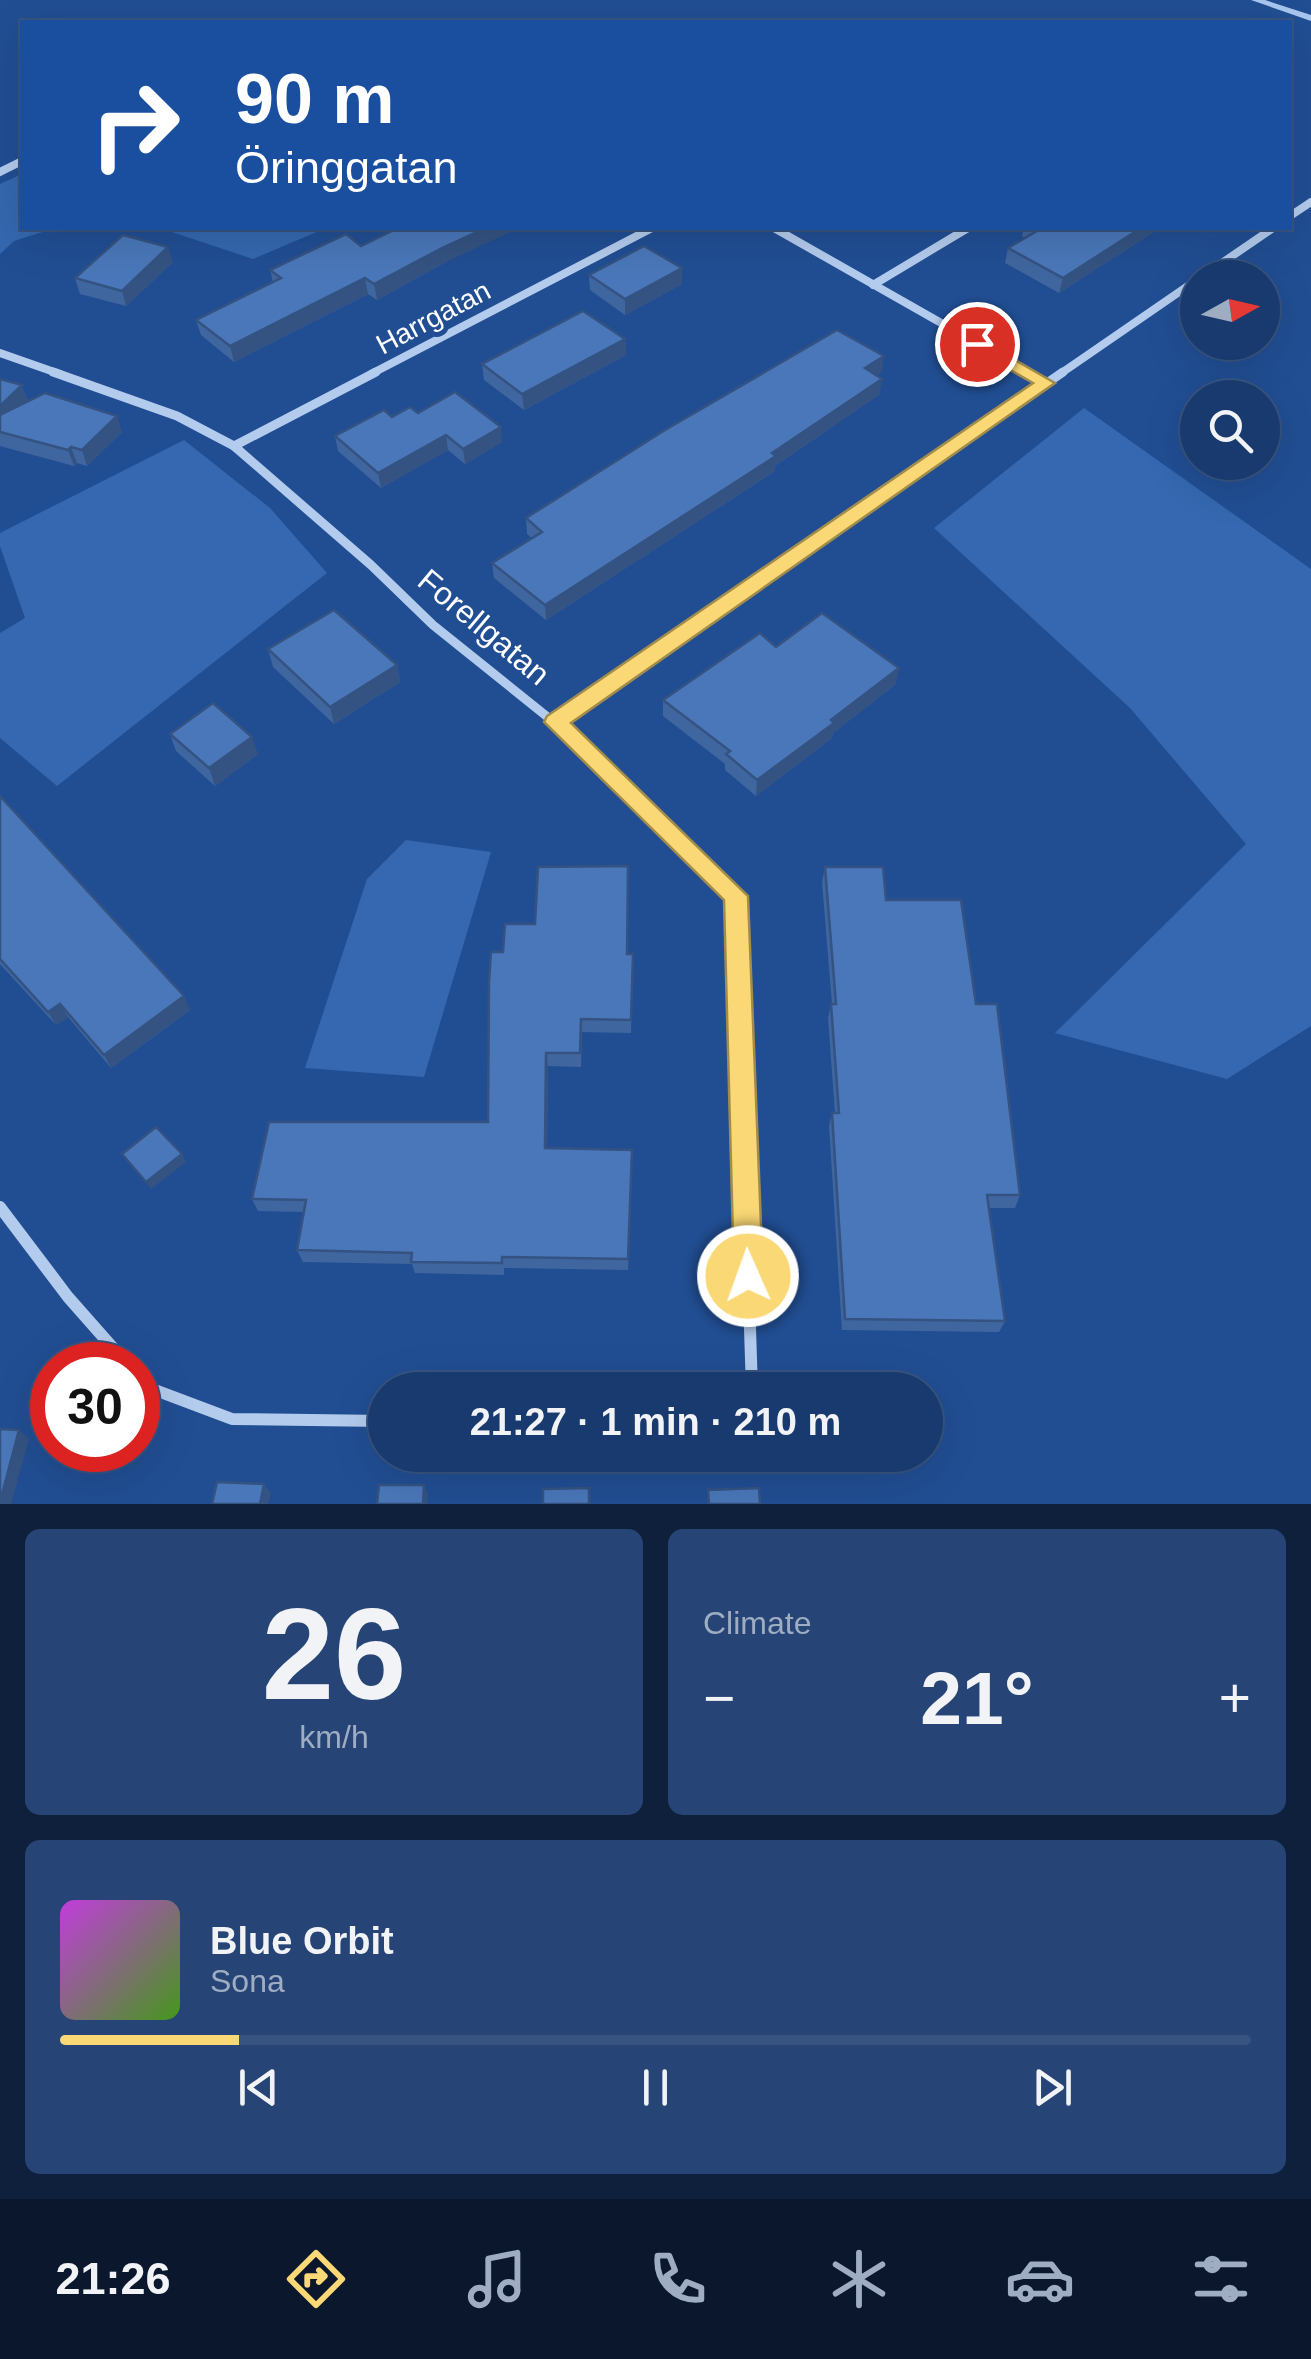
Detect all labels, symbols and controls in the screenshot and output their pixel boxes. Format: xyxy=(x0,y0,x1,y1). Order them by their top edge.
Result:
icon: right xyxy=(70,60,200,190)
text: 90 m xyxy=(235,60,395,138)
text: Öringgatan xyxy=(235,142,458,193)
north arrow xyxy=(1180,260,1280,360)
map controls xyxy=(1180,260,1280,480)
street label: Harrgatan xyxy=(371,275,495,360)
pin xyxy=(935,302,1020,387)
icon: arrive xyxy=(950,317,1005,372)
button: search xyxy=(1180,380,1280,480)
street label: Forellgatan xyxy=(411,562,557,692)
position arrow xyxy=(696,1224,800,1328)
speed limit sign: 30 xyxy=(30,1342,160,1472)
text: 21:27 · 1 min · 210 m xyxy=(470,1401,841,1443)
text: 26 xyxy=(262,1581,406,1727)
text: Climate xyxy=(703,1605,811,1641)
text: 21° xyxy=(920,1656,1034,1740)
text: − xyxy=(703,1667,735,1729)
text: + xyxy=(1219,1667,1251,1729)
text: km/h xyxy=(299,1719,369,1755)
text: Blue Orbit xyxy=(210,1920,394,1962)
text: Sona xyxy=(210,1963,285,1999)
icon: previous xyxy=(231,2060,286,2115)
icon: pause xyxy=(628,2060,683,2115)
icon: next xyxy=(1025,2060,1080,2115)
icon: directions xyxy=(281,2244,351,2314)
icon: music xyxy=(462,2244,532,2314)
icon: phone xyxy=(643,2244,713,2314)
icon: climate xyxy=(824,2244,894,2314)
icon: car xyxy=(1005,2244,1075,2314)
icon: filters xyxy=(1186,2244,1256,2314)
text: 21:26 xyxy=(55,2253,171,2304)

